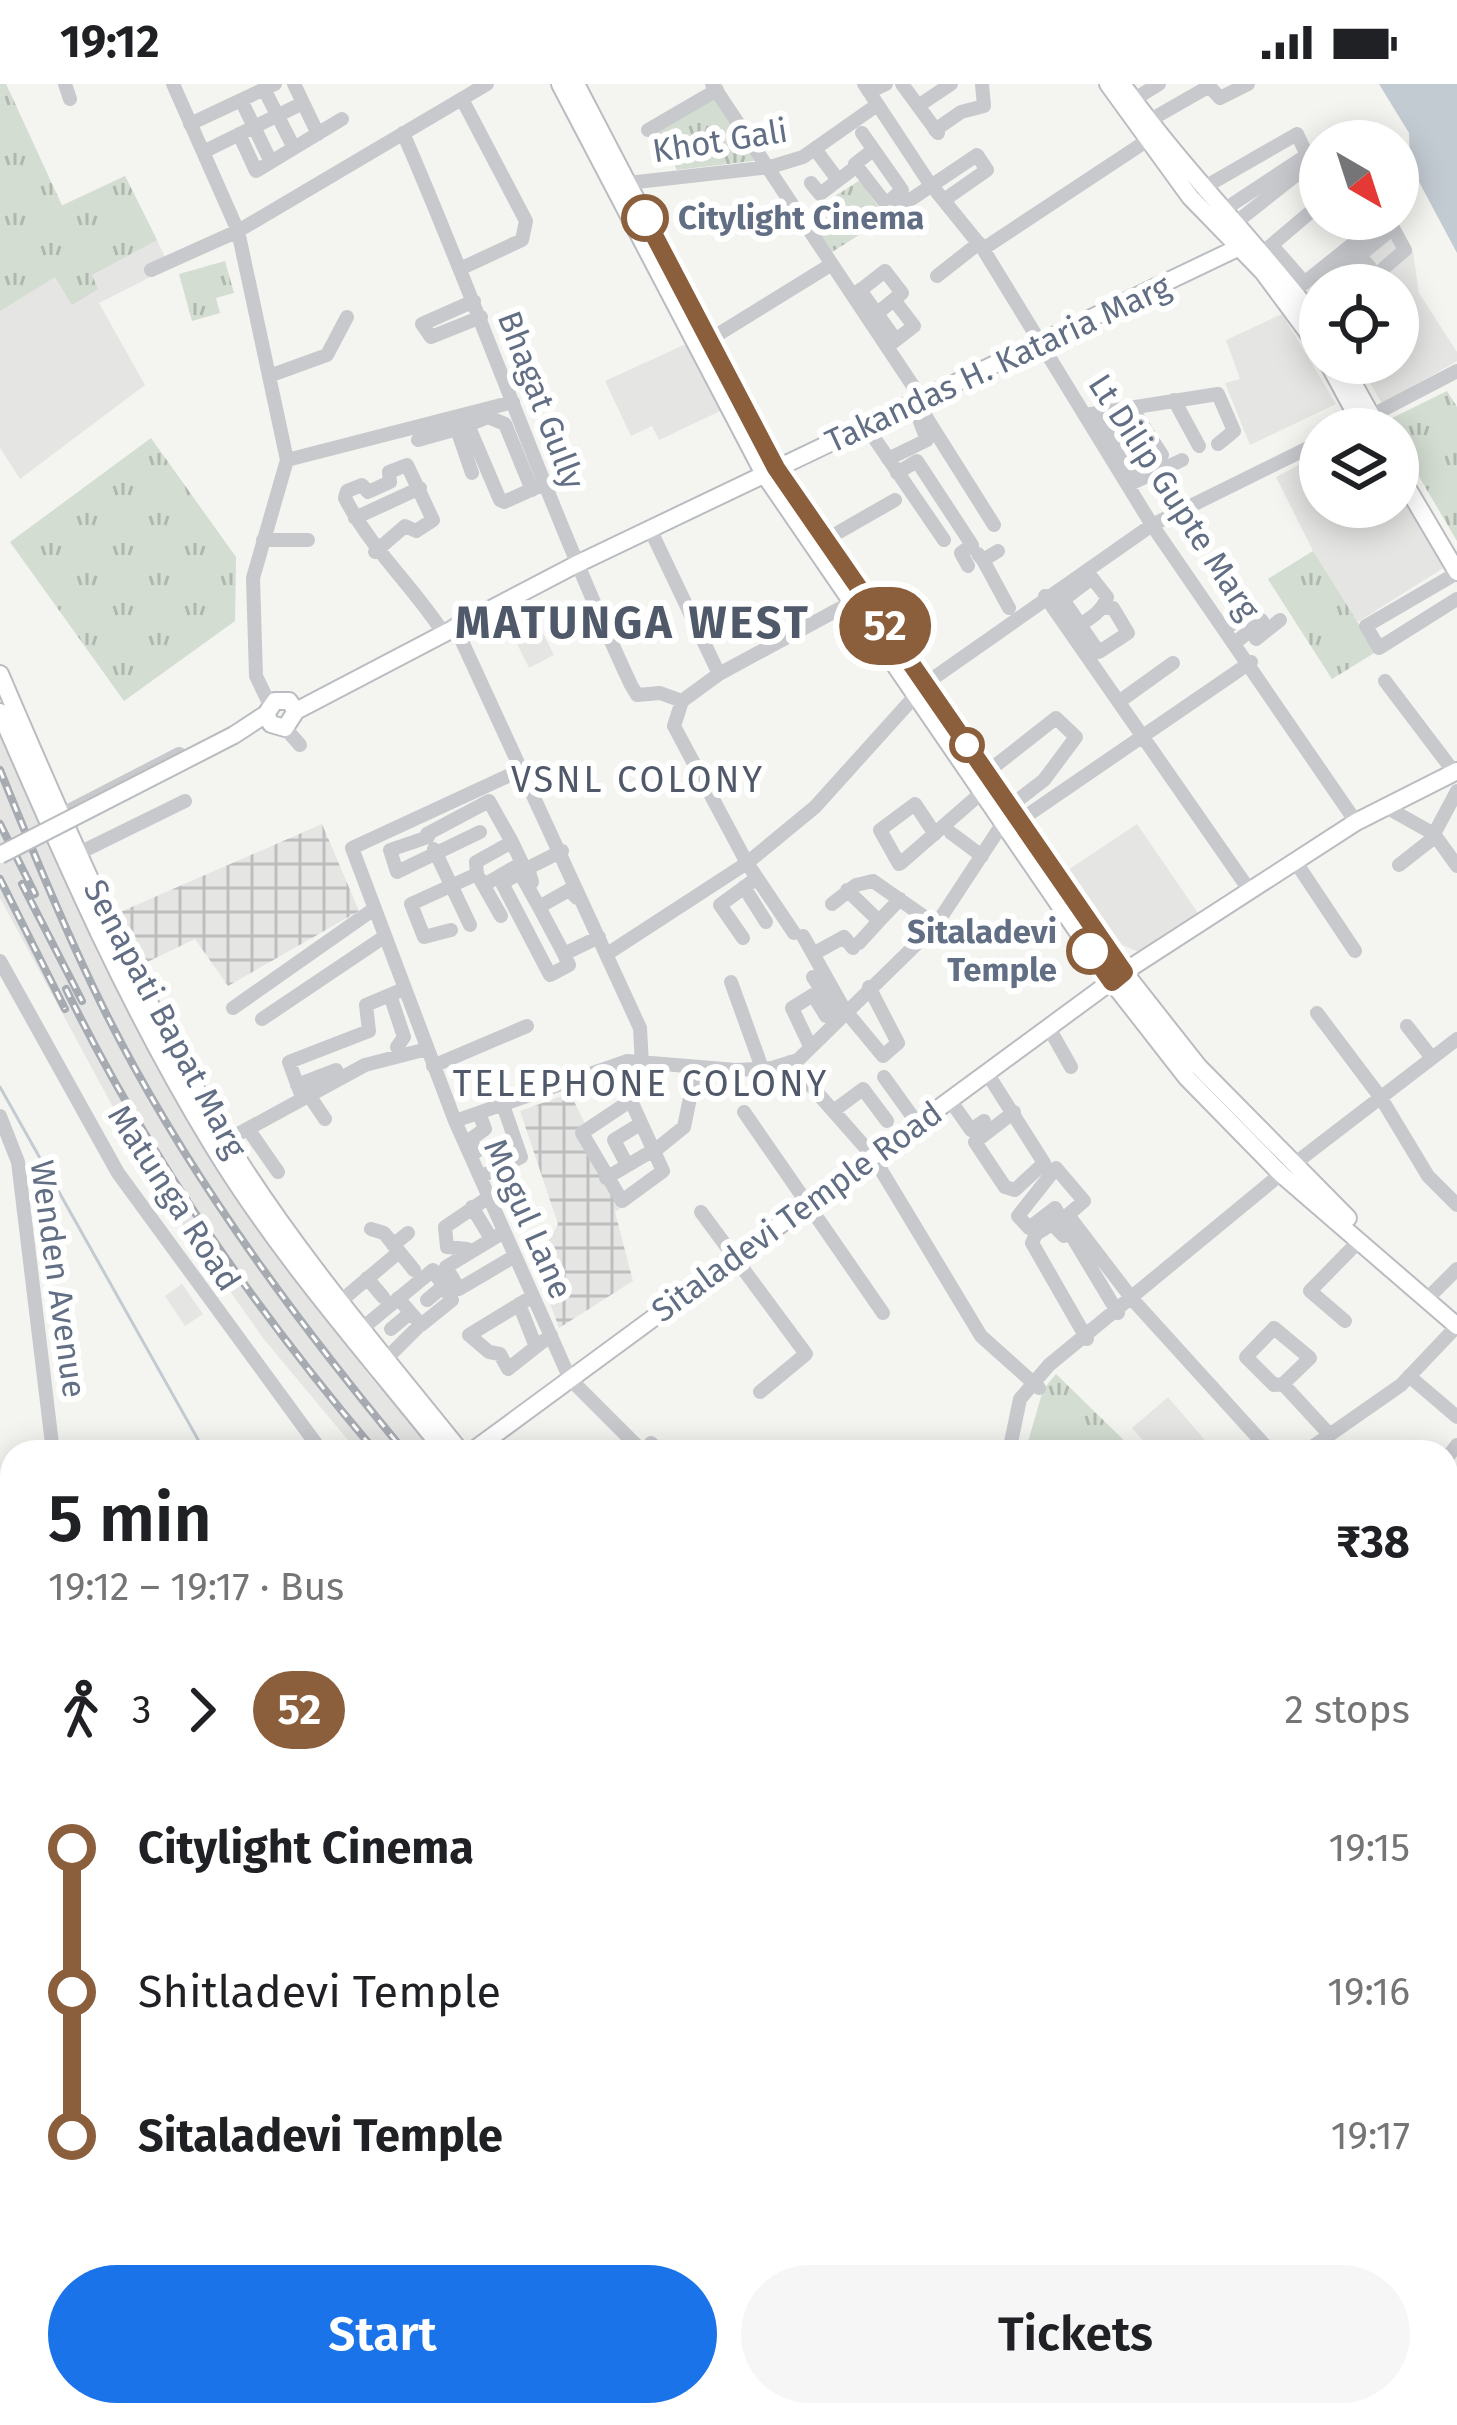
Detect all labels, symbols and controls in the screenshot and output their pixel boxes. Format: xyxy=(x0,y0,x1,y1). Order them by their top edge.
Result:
text: 19:12 xyxy=(60,15,160,69)
street label: Khot Gali xyxy=(650,111,790,171)
north arrow xyxy=(1299,120,1419,240)
map controls xyxy=(1299,120,1419,528)
marker: Citylight Cinema xyxy=(623,196,667,240)
place label: Citylight Cinema xyxy=(678,198,924,238)
button: locate xyxy=(1299,264,1419,384)
street label: Takandas H. Kataria Marg xyxy=(819,266,1178,462)
street label: Bhagat Gully xyxy=(489,305,593,495)
street label: Lt Dilip Gupte Marg xyxy=(1080,367,1269,628)
button: layers xyxy=(1299,408,1419,528)
line badge: 52 xyxy=(831,587,939,665)
district label: MATUNGA WEST xyxy=(455,596,811,650)
text: 52 xyxy=(863,601,907,651)
unlabelled marker xyxy=(951,729,983,761)
district label: VSNL COLONY xyxy=(511,758,765,802)
street label: Senapati Bapat Marg xyxy=(75,873,256,1166)
place label: Sitaladevi Temple xyxy=(907,912,1057,990)
marker: Sitaladevi Temple xyxy=(1068,929,1112,973)
district label: TELEPHONE COLONY xyxy=(453,1062,829,1106)
street label: Sitaladevi Temple Road xyxy=(644,1093,950,1331)
street label: Matunga Road xyxy=(99,1098,249,1298)
street label: Mogul Lane xyxy=(475,1133,581,1305)
street label: Wenden Avenue xyxy=(22,1158,94,1400)
text: 5 min xyxy=(48,1479,212,1558)
text: ₹38 xyxy=(1336,1515,1410,1569)
text: 19:12 – 19:17 · Bus xyxy=(48,1564,344,1610)
icon: walk xyxy=(48,1677,114,1743)
icon: forward xyxy=(169,1677,235,1743)
text: 52 xyxy=(277,1685,321,1735)
text: 3 xyxy=(132,1687,151,1733)
text: 2 stops xyxy=(1284,1687,1410,1733)
text: Citylight Cinema xyxy=(138,1821,474,1875)
text: 19:15 xyxy=(1328,1825,1410,1871)
text: Shitladevi Temple xyxy=(138,1965,501,2019)
text: 19:16 xyxy=(1327,1969,1410,2015)
text: Sitaladevi Temple xyxy=(138,2109,503,2163)
text: 19:17 xyxy=(1331,2113,1410,2159)
button: Start xyxy=(48,2265,717,2403)
button: Tickets xyxy=(741,2265,1410,2403)

